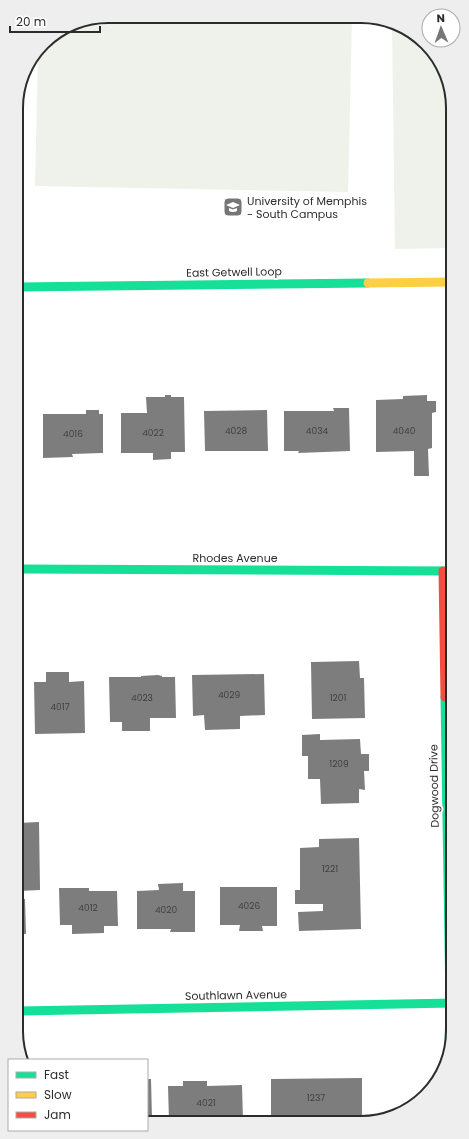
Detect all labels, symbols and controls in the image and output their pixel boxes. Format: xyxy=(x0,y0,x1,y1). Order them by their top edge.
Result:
scale bar xyxy=(10,8,100,34)
north arrow xyxy=(421,8,461,48)
text: N xyxy=(436,10,445,26)
text: 20 m xyxy=(16,13,46,30)
place label: University of Memphis - South Campus xyxy=(247,193,367,222)
school or university icon: University of Memphis - South Campus xyxy=(222,196,244,218)
street label: East Getwell Loop xyxy=(186,263,282,281)
house number: 4028 xyxy=(225,425,247,437)
house number: 4034 xyxy=(306,425,328,437)
house number: 4040 xyxy=(393,425,416,437)
house number: 4022 xyxy=(142,427,164,439)
house number: 4016 xyxy=(63,428,83,440)
street label: Rhodes Avenue xyxy=(192,550,278,566)
house number: 4029 xyxy=(218,689,240,701)
house number: 4023 xyxy=(131,692,153,704)
house number: 1201 xyxy=(330,692,346,704)
house number: 4017 xyxy=(50,701,70,713)
street label: Dogwood Drive xyxy=(425,744,443,828)
house number: 1209 xyxy=(329,758,349,770)
house number: 1221 xyxy=(322,863,338,875)
house number: 4026 xyxy=(238,900,260,912)
house number: 4012 xyxy=(78,902,98,914)
house number: 4020 xyxy=(155,904,177,916)
street label: Southlawn Avenue xyxy=(185,986,287,1004)
legend xyxy=(8,1059,148,1131)
text: Fast xyxy=(44,1066,69,1083)
text: Slow xyxy=(44,1086,72,1103)
house number: 1237 xyxy=(307,1092,325,1104)
house number: 4021 xyxy=(196,1097,216,1109)
text: Jam xyxy=(44,1106,71,1123)

